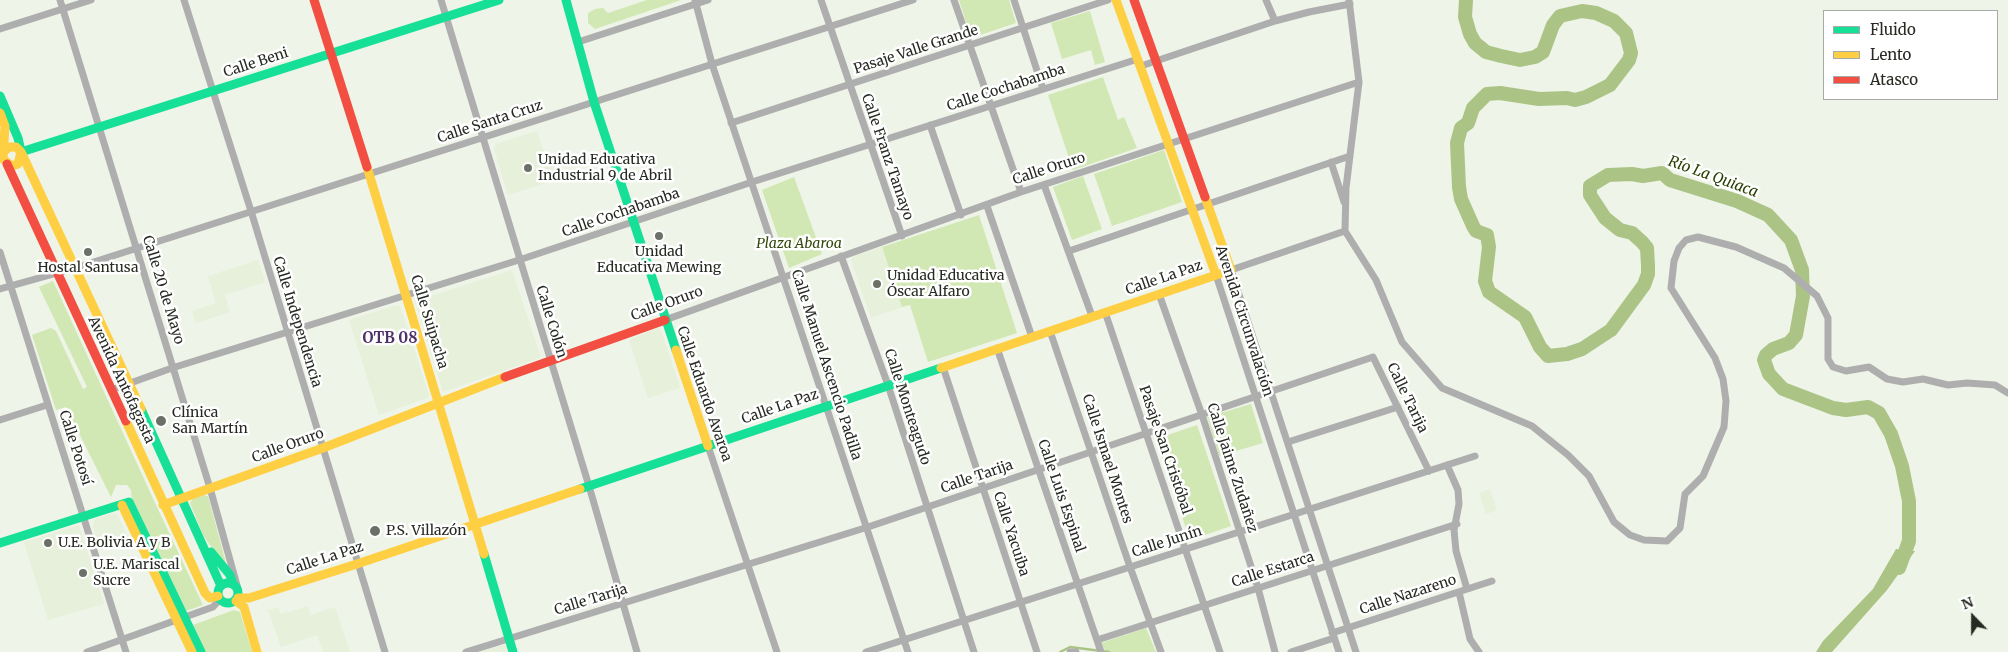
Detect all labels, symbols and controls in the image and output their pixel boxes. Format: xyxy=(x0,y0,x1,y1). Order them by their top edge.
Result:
legend xyxy=(1823,10,1998,100)
text: Fluido xyxy=(1870,20,1916,39)
street label: Pasaje Valle Grande xyxy=(852,22,980,78)
street label: Calle Beni xyxy=(222,45,290,81)
text: Lento xyxy=(1870,45,1911,64)
street label: Calle Cochabamba xyxy=(945,61,1067,115)
text: Atasco xyxy=(1870,70,1918,89)
street label: Calle Franz Tamayo xyxy=(857,92,917,222)
street label: Calle Santa Cruz xyxy=(435,97,545,147)
street label: Calle Oruro xyxy=(1011,149,1087,189)
place label: Unidad Educativa Industrial 9 de Abril xyxy=(538,152,672,184)
water label: Río La Quiaca xyxy=(1666,152,1760,202)
marker: Unidad Educativa Industrial 9 de Abril xyxy=(522,162,534,174)
street label: Calle Cochabamba xyxy=(560,185,682,241)
marker: Unidad Educativa Mewing xyxy=(653,230,665,242)
street label: Calle 20 de Mayo xyxy=(138,234,188,346)
park label: Plaza Abaroa xyxy=(756,236,842,252)
street label: Avenida Circunvalación xyxy=(1212,243,1276,399)
place label: Unidad Educativa Mewing xyxy=(597,244,721,276)
marker: Hostal Santusa xyxy=(82,246,94,258)
street label: Calle Independencia xyxy=(269,255,325,389)
street label: Calle La Paz xyxy=(1123,257,1205,299)
place label: Hostal Santusa xyxy=(38,260,138,276)
street label: Calle Manuel Ascencio Padilla xyxy=(787,268,865,462)
place label: Unidad Educativa Óscar Alfaro xyxy=(887,268,1005,300)
street label: Calle Suipacha xyxy=(407,273,451,371)
marker: Unidad Educativa Óscar Alfaro xyxy=(871,278,883,290)
street label: Calle Oruro xyxy=(629,283,705,325)
street label: Calle Colón xyxy=(532,284,570,360)
street label: Avenida Antofagasta xyxy=(84,314,158,446)
street label: Calle Eduardo Avaroa xyxy=(673,324,735,464)
district label: OTB 08 xyxy=(363,330,417,348)
street label: Calle Monteagudo xyxy=(880,347,934,467)
street label: Calle Tarija xyxy=(1383,360,1431,436)
street label: Pasaje San Cristóbal xyxy=(1135,383,1195,517)
street label: Calle La Paz xyxy=(739,386,821,428)
street label: Calle Ismael Montes xyxy=(1078,392,1136,526)
street label: Calle Jaime Zudañez xyxy=(1203,401,1261,535)
place label: Clínica San Martín xyxy=(172,405,248,438)
street label: Calle Potosí xyxy=(55,408,95,488)
marker: Clínica San Martín xyxy=(154,414,168,428)
street label: Calle Oruro xyxy=(250,425,326,467)
street label: Calle Luis Espinal xyxy=(1034,437,1088,555)
street label: Calle Tarija xyxy=(939,457,1015,497)
street label: Calle Yacuiba xyxy=(989,490,1033,578)
place label: P.S. Villazón xyxy=(386,523,467,539)
street label: Calle Junín xyxy=(1130,523,1204,561)
marker: P.S. Villazón xyxy=(368,524,382,538)
place label: U.E. Bolivia A y B xyxy=(58,535,170,551)
marker: U.E. Bolivia A y B xyxy=(42,537,54,549)
street label: Calle La Paz xyxy=(284,539,366,579)
street label: Calle Estarca xyxy=(1230,549,1316,591)
place label: U.E. Mariscal Sucre xyxy=(93,557,180,590)
marker: U.E. Mariscal Sucre xyxy=(77,567,89,579)
street label: Calle Nazareno xyxy=(1358,571,1458,619)
street label: Calle Tarija xyxy=(552,581,630,619)
north arrow xyxy=(1948,592,1998,642)
text: N xyxy=(1959,593,1976,614)

